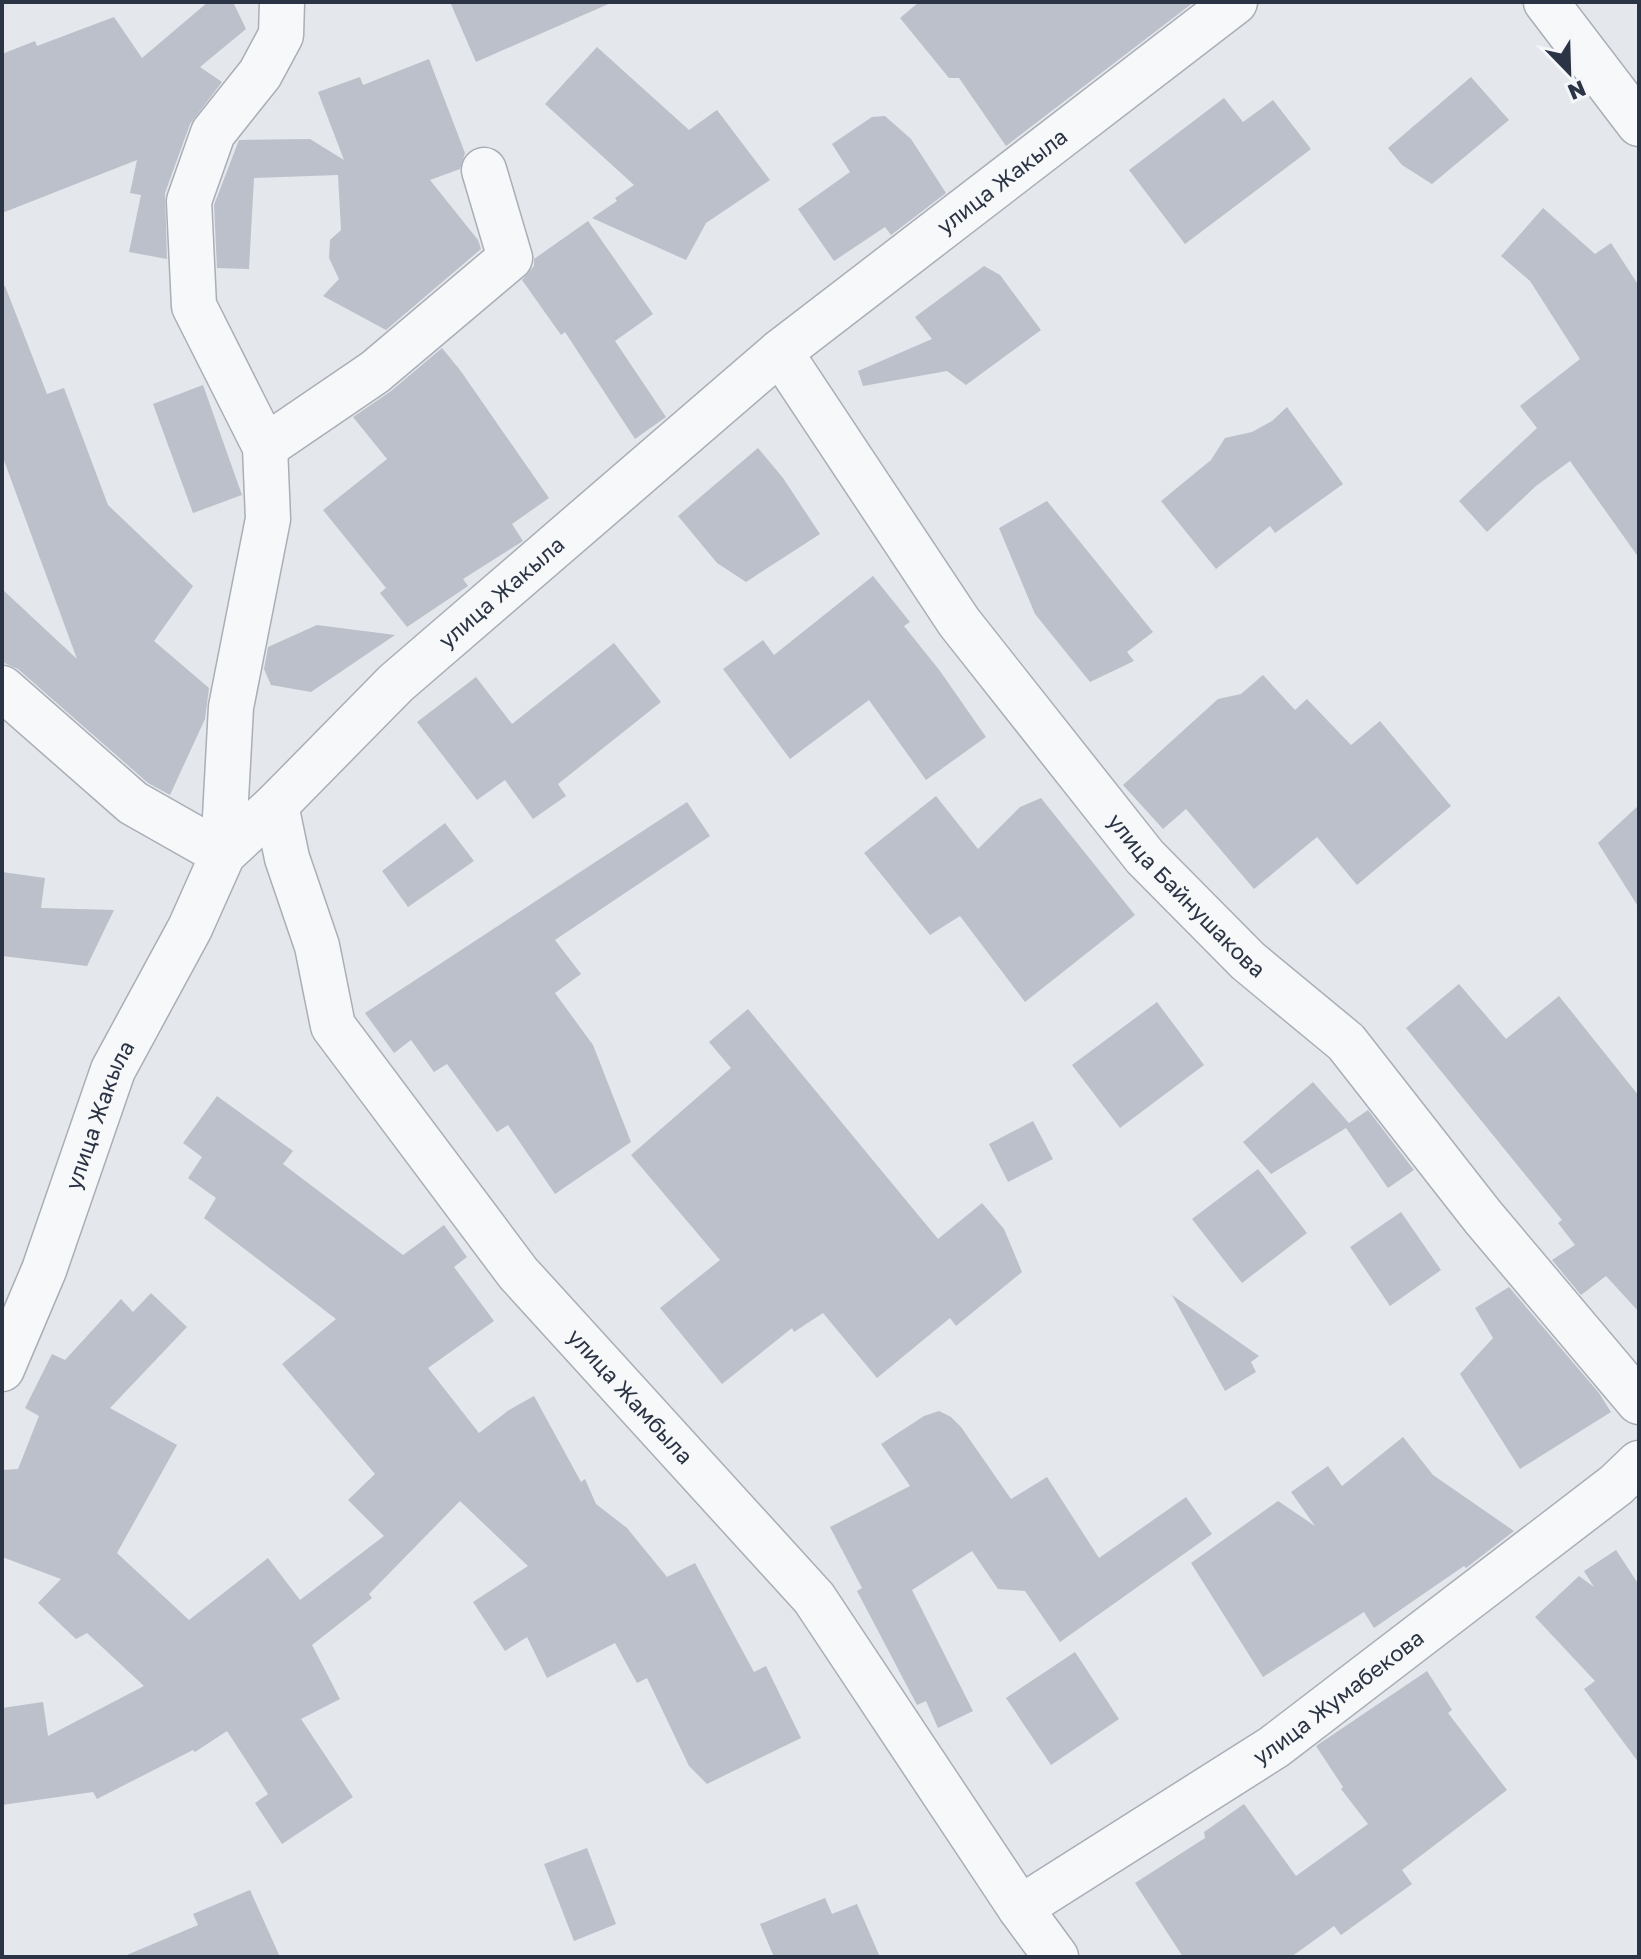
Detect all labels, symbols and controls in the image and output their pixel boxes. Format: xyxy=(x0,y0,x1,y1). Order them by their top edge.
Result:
north arrow xyxy=(1529,32,1609,112)
text: N xyxy=(1564,75,1590,107)
street label: улица Жакыла xyxy=(931,122,1072,240)
street label: улица Жакыла xyxy=(433,530,569,653)
street label: улица Байнушакова xyxy=(1102,807,1271,983)
street label: улица Жакыла xyxy=(59,1036,139,1193)
street label: улица Жамбыла xyxy=(562,1323,699,1469)
street label: улица Жумабекова xyxy=(1248,1624,1429,1770)

